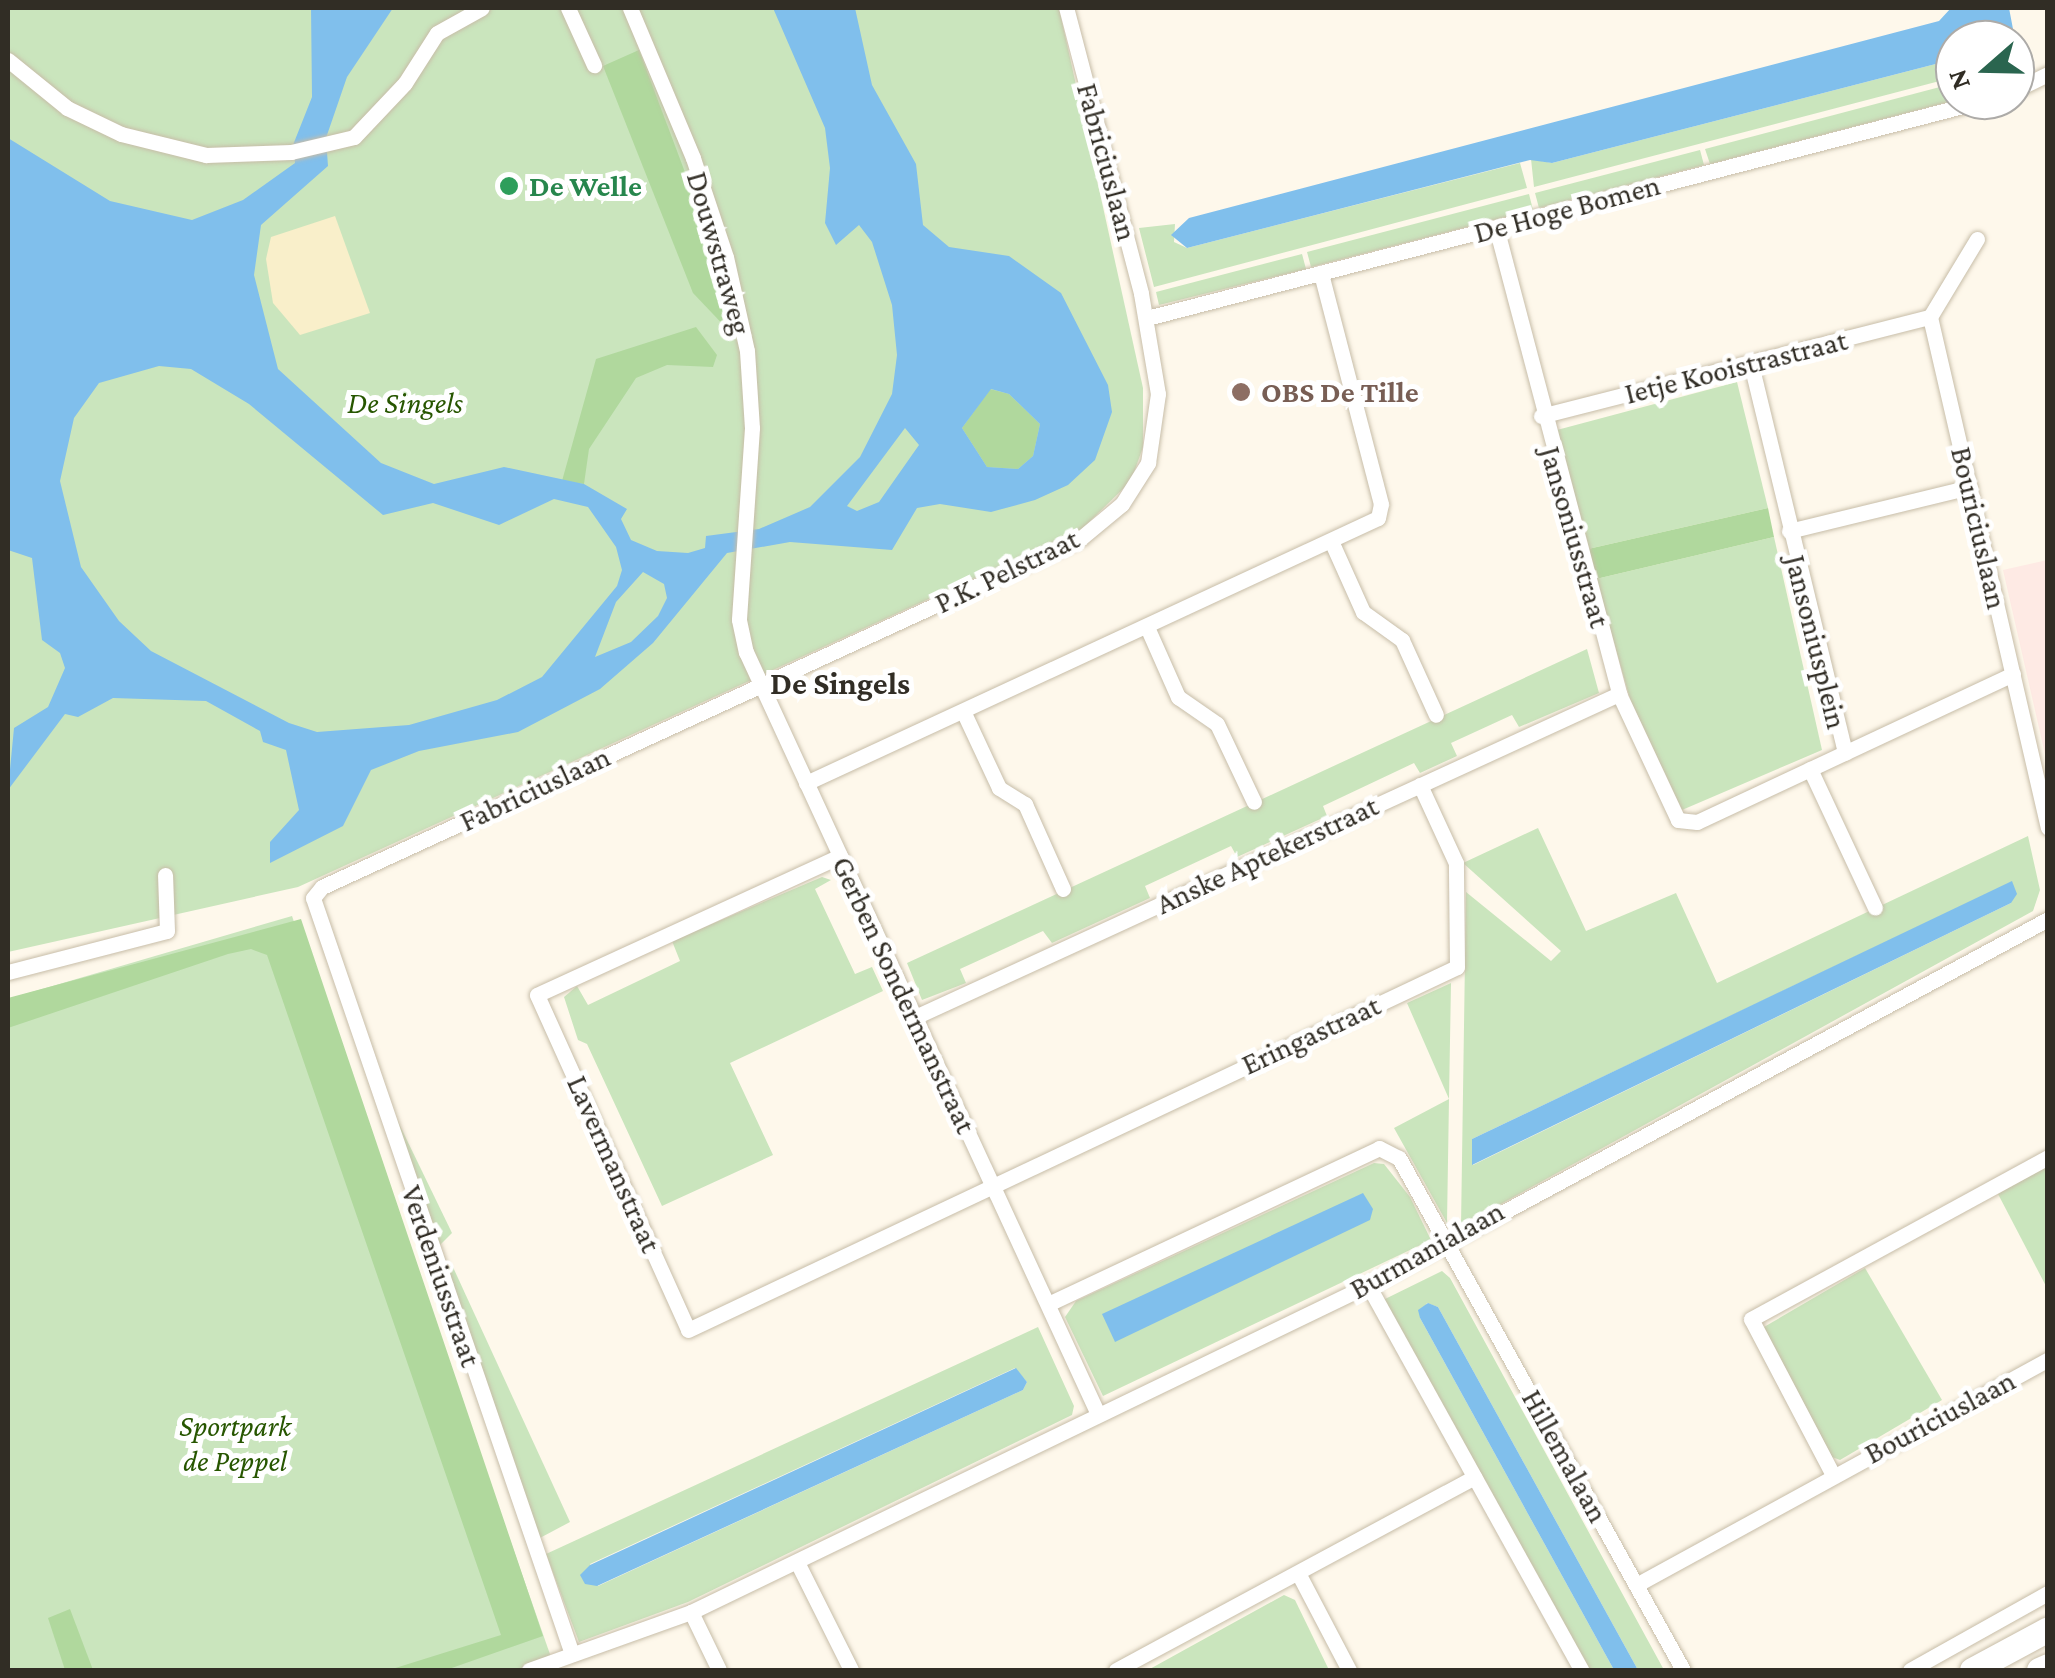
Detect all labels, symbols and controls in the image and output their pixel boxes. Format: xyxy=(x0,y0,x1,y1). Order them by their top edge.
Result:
north arrow xyxy=(1935,20,2035,120)
text: N xyxy=(1940,65,1976,94)
street label: Fabriciuslaan xyxy=(1069,79,1145,245)
street label: Douwstraweg xyxy=(679,167,759,339)
street label: De Hoge Bomen xyxy=(1470,167,1664,251)
place label: De Welle xyxy=(529,168,642,204)
marker: De Welle xyxy=(498,175,520,197)
street label: Ietje Kooistrastraat xyxy=(1621,322,1851,412)
place label: OBS De Tille xyxy=(1261,374,1419,410)
marker: OBS De Tille xyxy=(1230,381,1252,403)
park label: De Singels xyxy=(347,385,463,421)
street label: Jansoniusstraat xyxy=(1532,442,1618,632)
street label: Bouriciuslaan xyxy=(1943,443,2015,613)
street label: P.K. Pelstraat xyxy=(929,521,1085,621)
street label: Jansoniusplein xyxy=(1777,551,1855,733)
district label: De Singels xyxy=(770,664,910,702)
street label: Fabriciuslaan xyxy=(454,739,616,839)
street label: Anske Aptekerstraat xyxy=(1150,788,1384,922)
street label: Gerben Sondermanstraat xyxy=(824,851,984,1139)
street label: Eringastraat xyxy=(1236,987,1386,1083)
street label: Lavermanstraat xyxy=(559,1070,669,1258)
street label: Verdeniusstraat xyxy=(393,1181,489,1371)
street label: Burmanialaan xyxy=(1344,1193,1510,1307)
street label: Bouriciuslaan xyxy=(1858,1362,2022,1472)
street label: Hillemalaan xyxy=(1514,1383,1616,1529)
park label: Sportpark de Peppel xyxy=(179,1408,291,1478)

